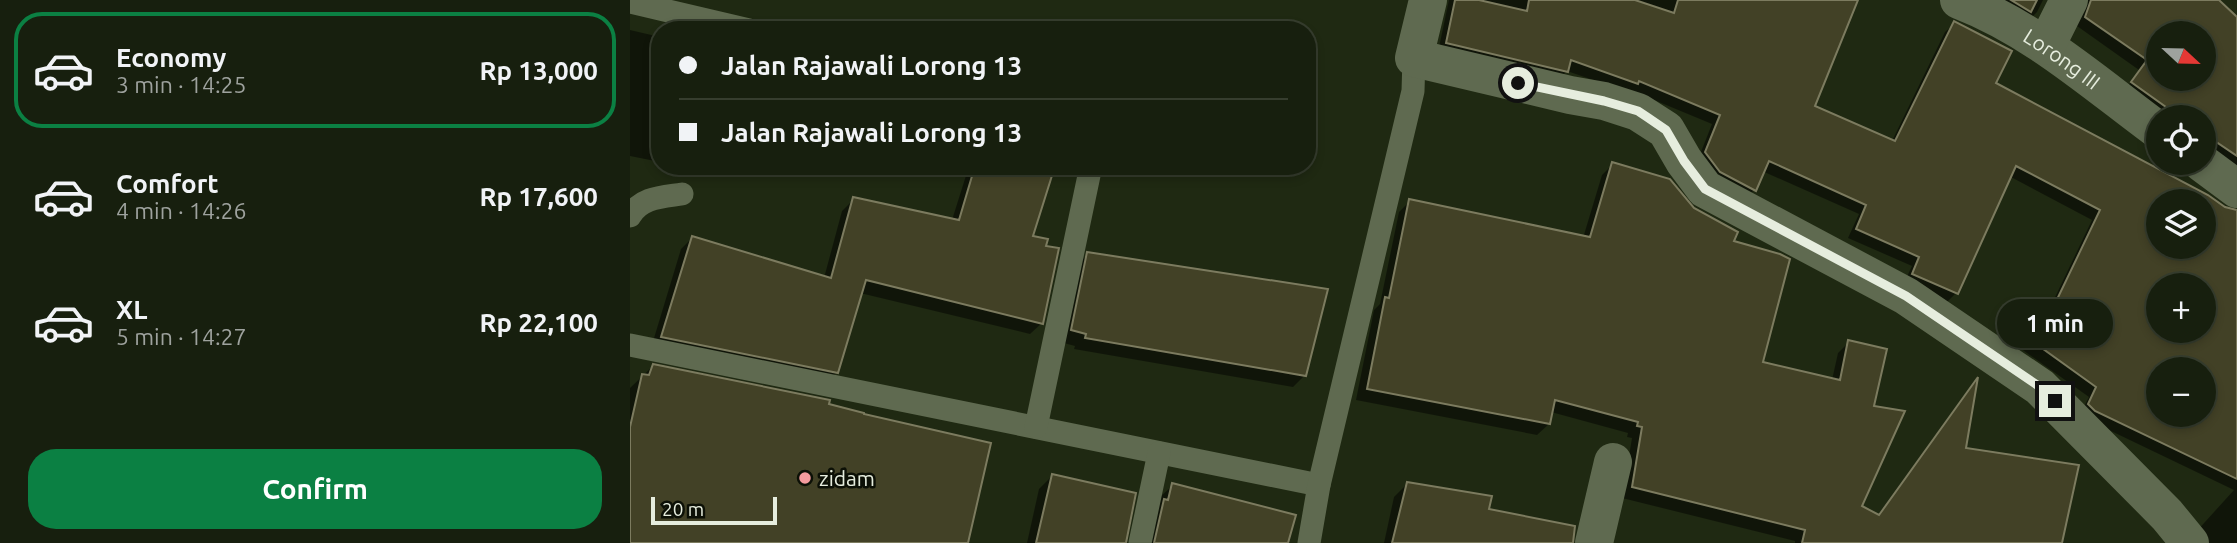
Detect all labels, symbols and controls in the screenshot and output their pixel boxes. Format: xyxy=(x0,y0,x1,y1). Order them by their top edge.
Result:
north arrow xyxy=(2146,21,2216,91)
map controls xyxy=(2146,21,2216,427)
street label: Lorong III xyxy=(2019,23,2105,94)
icon: car xyxy=(32,39,95,102)
text: Economy xyxy=(116,43,226,72)
text: Jalan Rajawali Lorong 13 xyxy=(721,51,1022,80)
text: Rp 13,000 xyxy=(479,56,598,85)
route start xyxy=(1502,67,1534,99)
text: 3 min · 14:25 xyxy=(116,72,247,97)
button: locate xyxy=(2146,105,2216,175)
text: Jalan Rajawali Lorong 13 xyxy=(721,118,1022,147)
icon: car xyxy=(32,165,95,228)
text: Comfort xyxy=(116,169,219,198)
text: Rp 17,600 xyxy=(479,182,598,211)
button: layers xyxy=(2146,189,2216,259)
text: 4 min · 14:26 xyxy=(116,198,247,223)
button: + xyxy=(2146,273,2216,343)
icon: car xyxy=(32,291,95,354)
text: XL xyxy=(116,295,147,324)
callout: 1 min xyxy=(1997,300,2113,348)
text: Rp 22,100 xyxy=(479,308,598,337)
text: 1 min xyxy=(2026,311,2084,336)
text: 5 min · 14:27 xyxy=(116,324,247,349)
button: − xyxy=(2146,357,2216,427)
route end xyxy=(2039,385,2071,417)
button: Confirm xyxy=(28,449,602,529)
place label: zidam xyxy=(819,466,875,490)
marker: zidam xyxy=(797,470,813,486)
scale bar xyxy=(651,494,777,526)
text: 20 m xyxy=(662,498,704,520)

